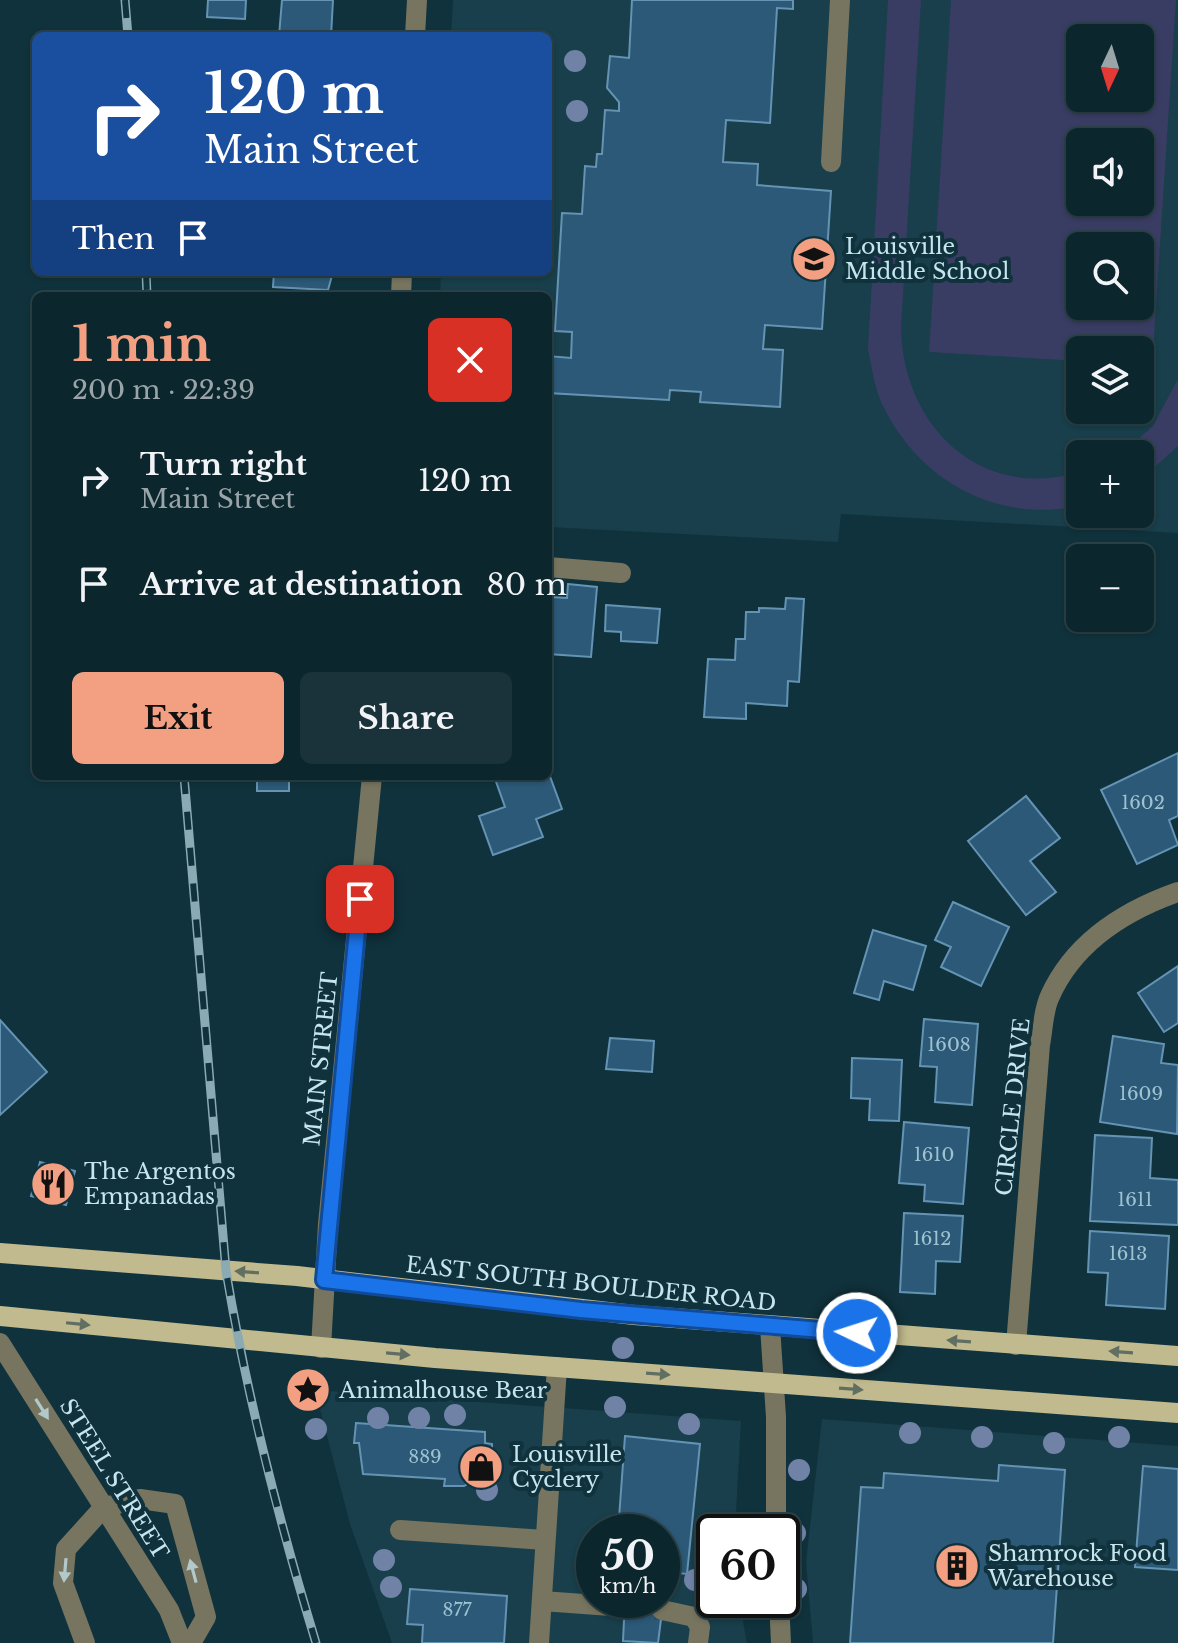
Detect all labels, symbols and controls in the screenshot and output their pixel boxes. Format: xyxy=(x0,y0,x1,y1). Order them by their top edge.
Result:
north arrow xyxy=(1066,24,1154,112)
map controls xyxy=(1066,24,1154,632)
text: 120 m xyxy=(204,59,384,128)
icon: right xyxy=(72,64,176,168)
text: Main Street xyxy=(204,128,419,173)
button: sound xyxy=(1066,128,1154,216)
icon: arrive xyxy=(171,216,215,260)
text: Then xyxy=(72,220,155,257)
button: search xyxy=(1066,232,1154,320)
place label: Louisville Middle School xyxy=(845,233,1009,285)
school or university icon: Louisville Middle School xyxy=(790,235,838,283)
text: 1 min xyxy=(72,314,211,374)
button: close xyxy=(428,318,512,402)
button: layers xyxy=(1066,336,1154,424)
text: 200 m · 22:39 xyxy=(72,374,255,406)
button: + xyxy=(1066,440,1154,528)
text: Turn right xyxy=(140,446,307,483)
icon: right xyxy=(72,458,116,502)
text: 120 m xyxy=(418,462,512,499)
text: Main Street xyxy=(140,483,295,515)
button: − xyxy=(1066,544,1154,632)
icon: arrive xyxy=(72,562,116,606)
text: Arrive at destination xyxy=(140,566,463,603)
text: 80 m xyxy=(487,566,567,603)
button: Exit xyxy=(72,672,284,764)
button: Share xyxy=(300,672,512,764)
house number: 1602 xyxy=(1121,792,1165,814)
pin xyxy=(326,865,394,933)
icon: arrive xyxy=(338,877,382,921)
street label: MAIN STREET xyxy=(298,970,344,1147)
street label: CIRCLE DRIVE xyxy=(990,1017,1036,1197)
house number: 1608 xyxy=(927,1034,971,1056)
house number: 1609 xyxy=(1119,1083,1163,1105)
house number: 1610 xyxy=(914,1144,954,1166)
place label: The Argentos Empanadas xyxy=(84,1158,236,1210)
restaurant icon: The Argentos Empanadas xyxy=(29,1160,77,1208)
house number: 1611 xyxy=(1117,1189,1153,1211)
house number: 1612 xyxy=(913,1228,951,1250)
house number: 1613 xyxy=(1109,1243,1147,1265)
street label: EAST SOUTH BOULDER ROAD xyxy=(404,1251,778,1317)
one-way arrow xyxy=(234,1266,259,1279)
position arrow xyxy=(815,1291,899,1375)
one-way arrow xyxy=(66,1318,91,1331)
one-way arrow xyxy=(946,1334,971,1347)
one-way arrow xyxy=(1108,1345,1133,1358)
one-way arrow xyxy=(386,1348,411,1361)
place icon: Animalhouse Bear xyxy=(284,1366,332,1414)
one-way arrow xyxy=(646,1368,671,1381)
place label: Animalhouse Bear xyxy=(338,1377,547,1404)
one-way arrow xyxy=(839,1383,864,1396)
street label: STEEL STREET xyxy=(54,1394,174,1564)
one-way arrow xyxy=(34,1398,48,1420)
place label: Louisville Cyclery xyxy=(512,1441,622,1493)
shop icon: Louisville Cyclery xyxy=(457,1443,505,1491)
house number: 889 xyxy=(408,1446,442,1468)
speed limit sign: 60 xyxy=(696,1514,800,1618)
text: 50 xyxy=(601,1531,655,1581)
place label: Shamrock Food Warehouse xyxy=(987,1540,1167,1592)
building icon: Shamrock Food Warehouse xyxy=(933,1542,981,1590)
one-way arrow xyxy=(58,1558,71,1583)
one-way arrow xyxy=(187,1558,199,1583)
text: km/h xyxy=(600,1574,656,1598)
house number: 877 xyxy=(443,1599,472,1621)

